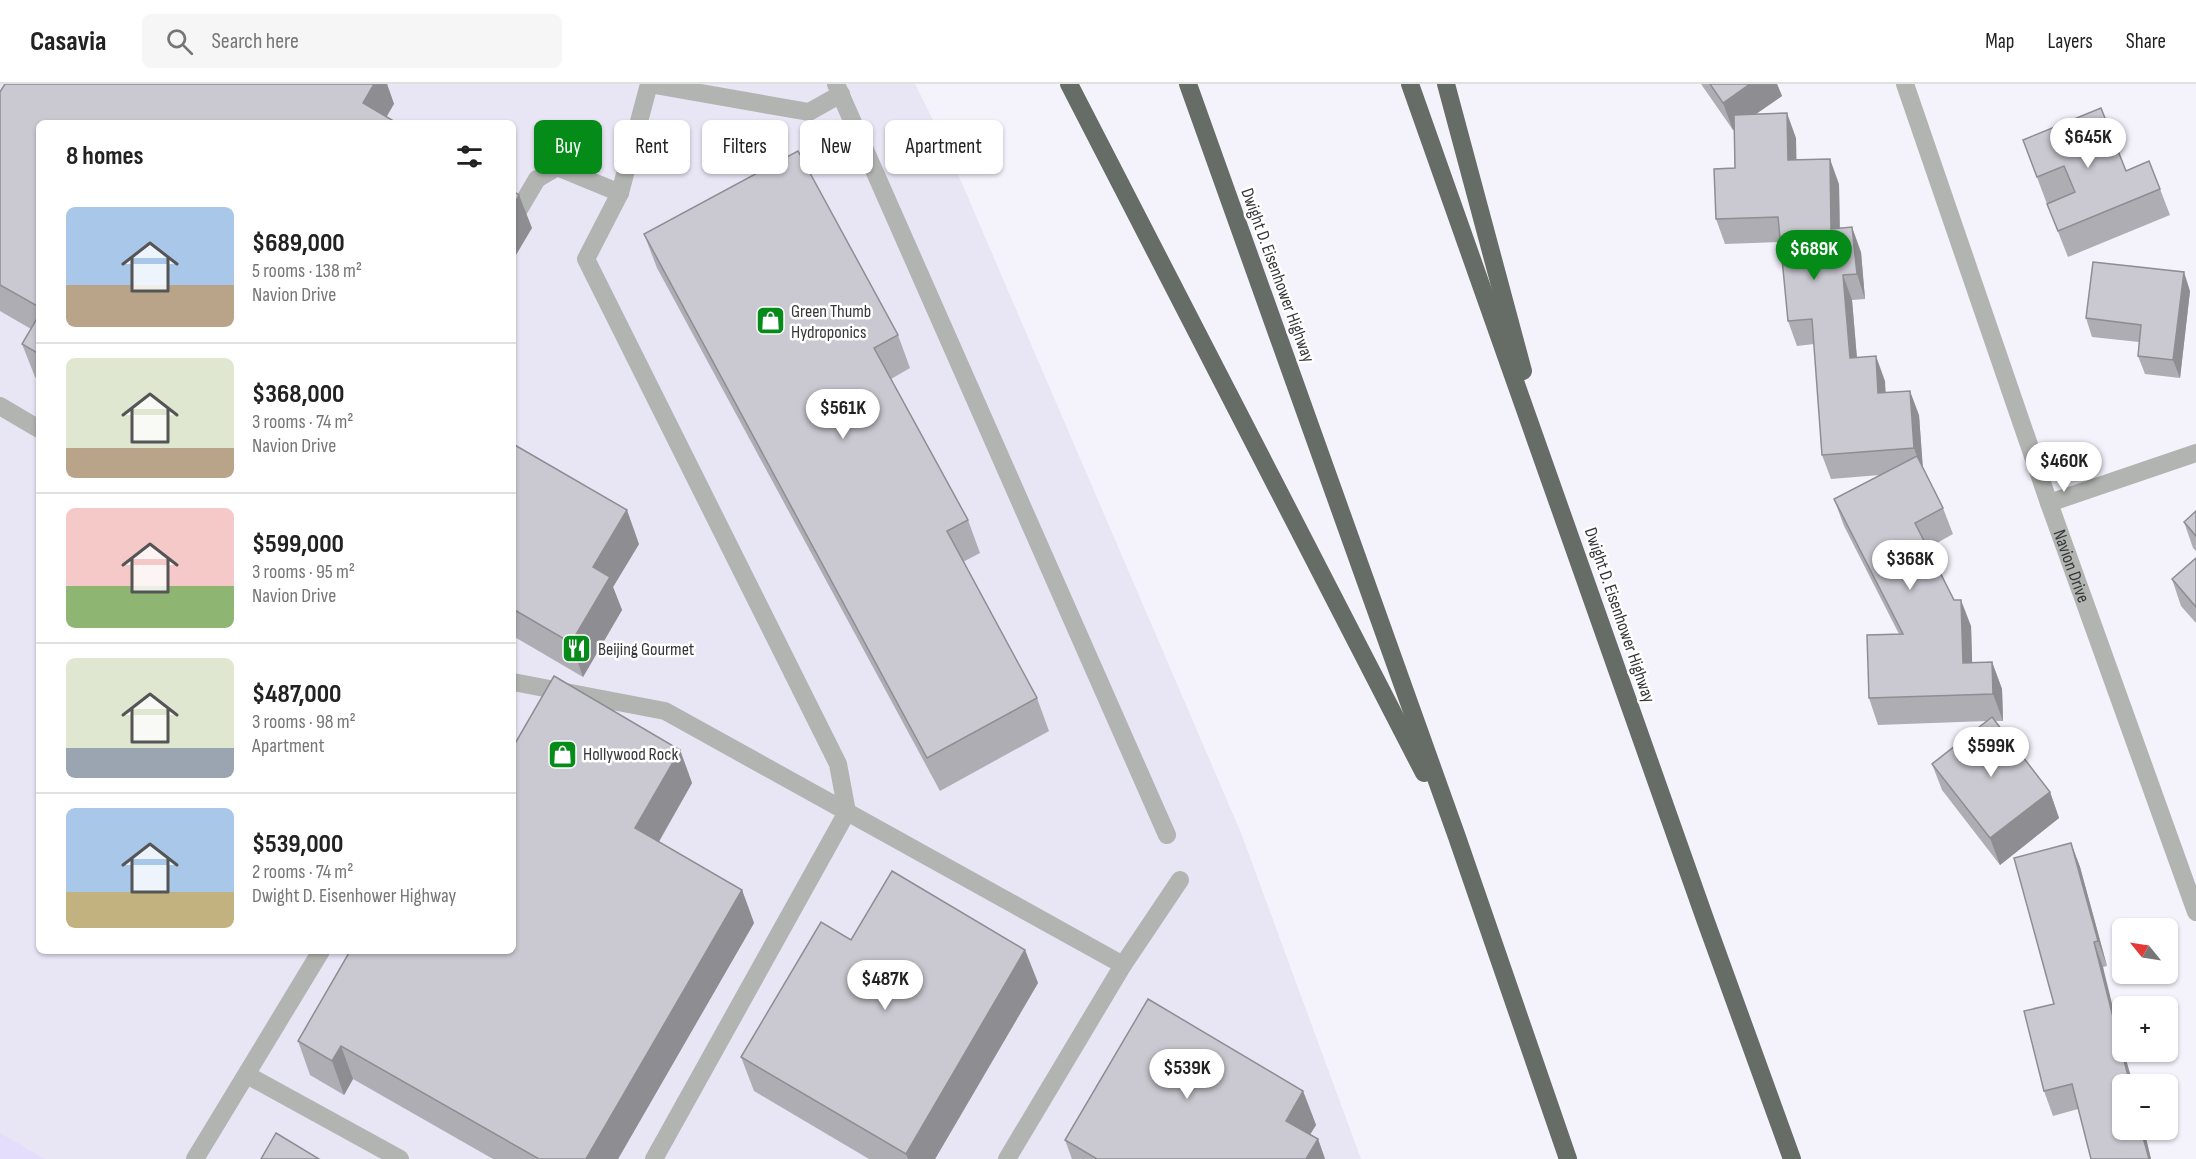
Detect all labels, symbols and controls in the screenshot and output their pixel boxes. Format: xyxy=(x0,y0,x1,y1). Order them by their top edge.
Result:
search box xyxy=(142,14,562,68)
text: Casavia xyxy=(30,25,106,58)
icon: search xyxy=(163,25,196,58)
text: Search here xyxy=(211,28,299,55)
text: Map xyxy=(1985,29,2014,54)
text: Layers xyxy=(2047,29,2093,54)
text: Share xyxy=(2126,29,2166,54)
pin: $645K xyxy=(2046,118,2130,169)
chip: Buy xyxy=(534,120,602,174)
chip: Rent xyxy=(614,120,690,174)
chip: Filters xyxy=(702,120,788,174)
chip: New xyxy=(800,120,873,174)
chip: Apartment xyxy=(885,120,1003,174)
text: $645K xyxy=(2064,125,2112,149)
icon: filters xyxy=(453,140,486,173)
text: 8 homes xyxy=(66,141,144,172)
street label: Dwight D. Eisenhower Highway xyxy=(1236,185,1319,365)
text: $689,000 xyxy=(252,228,345,259)
pin: $689K xyxy=(1772,230,1856,281)
icon: home xyxy=(114,231,186,303)
text: $689K xyxy=(1790,237,1838,261)
text: 5 rooms · 138 m² xyxy=(252,259,362,283)
text: Navion Drive xyxy=(252,283,336,307)
place label: Green Thumb Hydroponics xyxy=(791,301,871,343)
shop icon: Green Thumb Hydroponics xyxy=(754,305,786,337)
text: $368,000 xyxy=(252,379,344,410)
icon: home xyxy=(114,382,186,454)
pin: $561K xyxy=(801,389,885,440)
text: $561K xyxy=(820,396,866,420)
text: 3 rooms · 74 m² xyxy=(252,410,354,434)
text: Navion Drive xyxy=(252,434,336,458)
pin: $460K xyxy=(2022,442,2106,493)
text: $460K xyxy=(2040,449,2088,473)
street label: Dwight D. Eisenhower Highway xyxy=(1580,525,1659,706)
street label: Navion Drive xyxy=(2048,527,2094,605)
text: $599,000 xyxy=(252,529,344,560)
icon: home xyxy=(114,532,186,604)
pin: $368K xyxy=(1868,540,1952,591)
text: $368K xyxy=(1886,547,1934,571)
text: 3 rooms · 95 m² xyxy=(252,560,355,584)
text: Navion Drive xyxy=(252,584,336,608)
restaurant icon: Beijing Gourmet xyxy=(561,633,593,665)
place label: Beijing Gourmet xyxy=(598,639,695,660)
text: $487,000 xyxy=(252,679,341,710)
icon: home xyxy=(114,682,186,754)
text: 3 rooms · 98 m² xyxy=(252,710,356,734)
pin: $599K xyxy=(1949,727,2033,778)
text: Apartment xyxy=(252,734,325,758)
text: $599K xyxy=(1967,734,2015,758)
shop icon: Hollywood Rock xyxy=(546,738,578,770)
place label: Hollywood Rock xyxy=(583,744,678,765)
text: $539,000 xyxy=(252,829,343,860)
icon: home xyxy=(114,832,186,904)
text: 2 rooms · 74 m² xyxy=(252,860,353,884)
text: Dwight D. Eisenhower Highway xyxy=(252,884,456,908)
north arrow xyxy=(2112,918,2178,984)
map controls xyxy=(2112,918,2178,1140)
pin: $487K xyxy=(843,960,927,1011)
text: $487K xyxy=(861,967,909,991)
button: + xyxy=(2112,996,2178,1062)
pin: $539K xyxy=(1145,1049,1229,1100)
text: $539K xyxy=(1163,1056,1211,1080)
button: − xyxy=(2112,1074,2178,1140)

